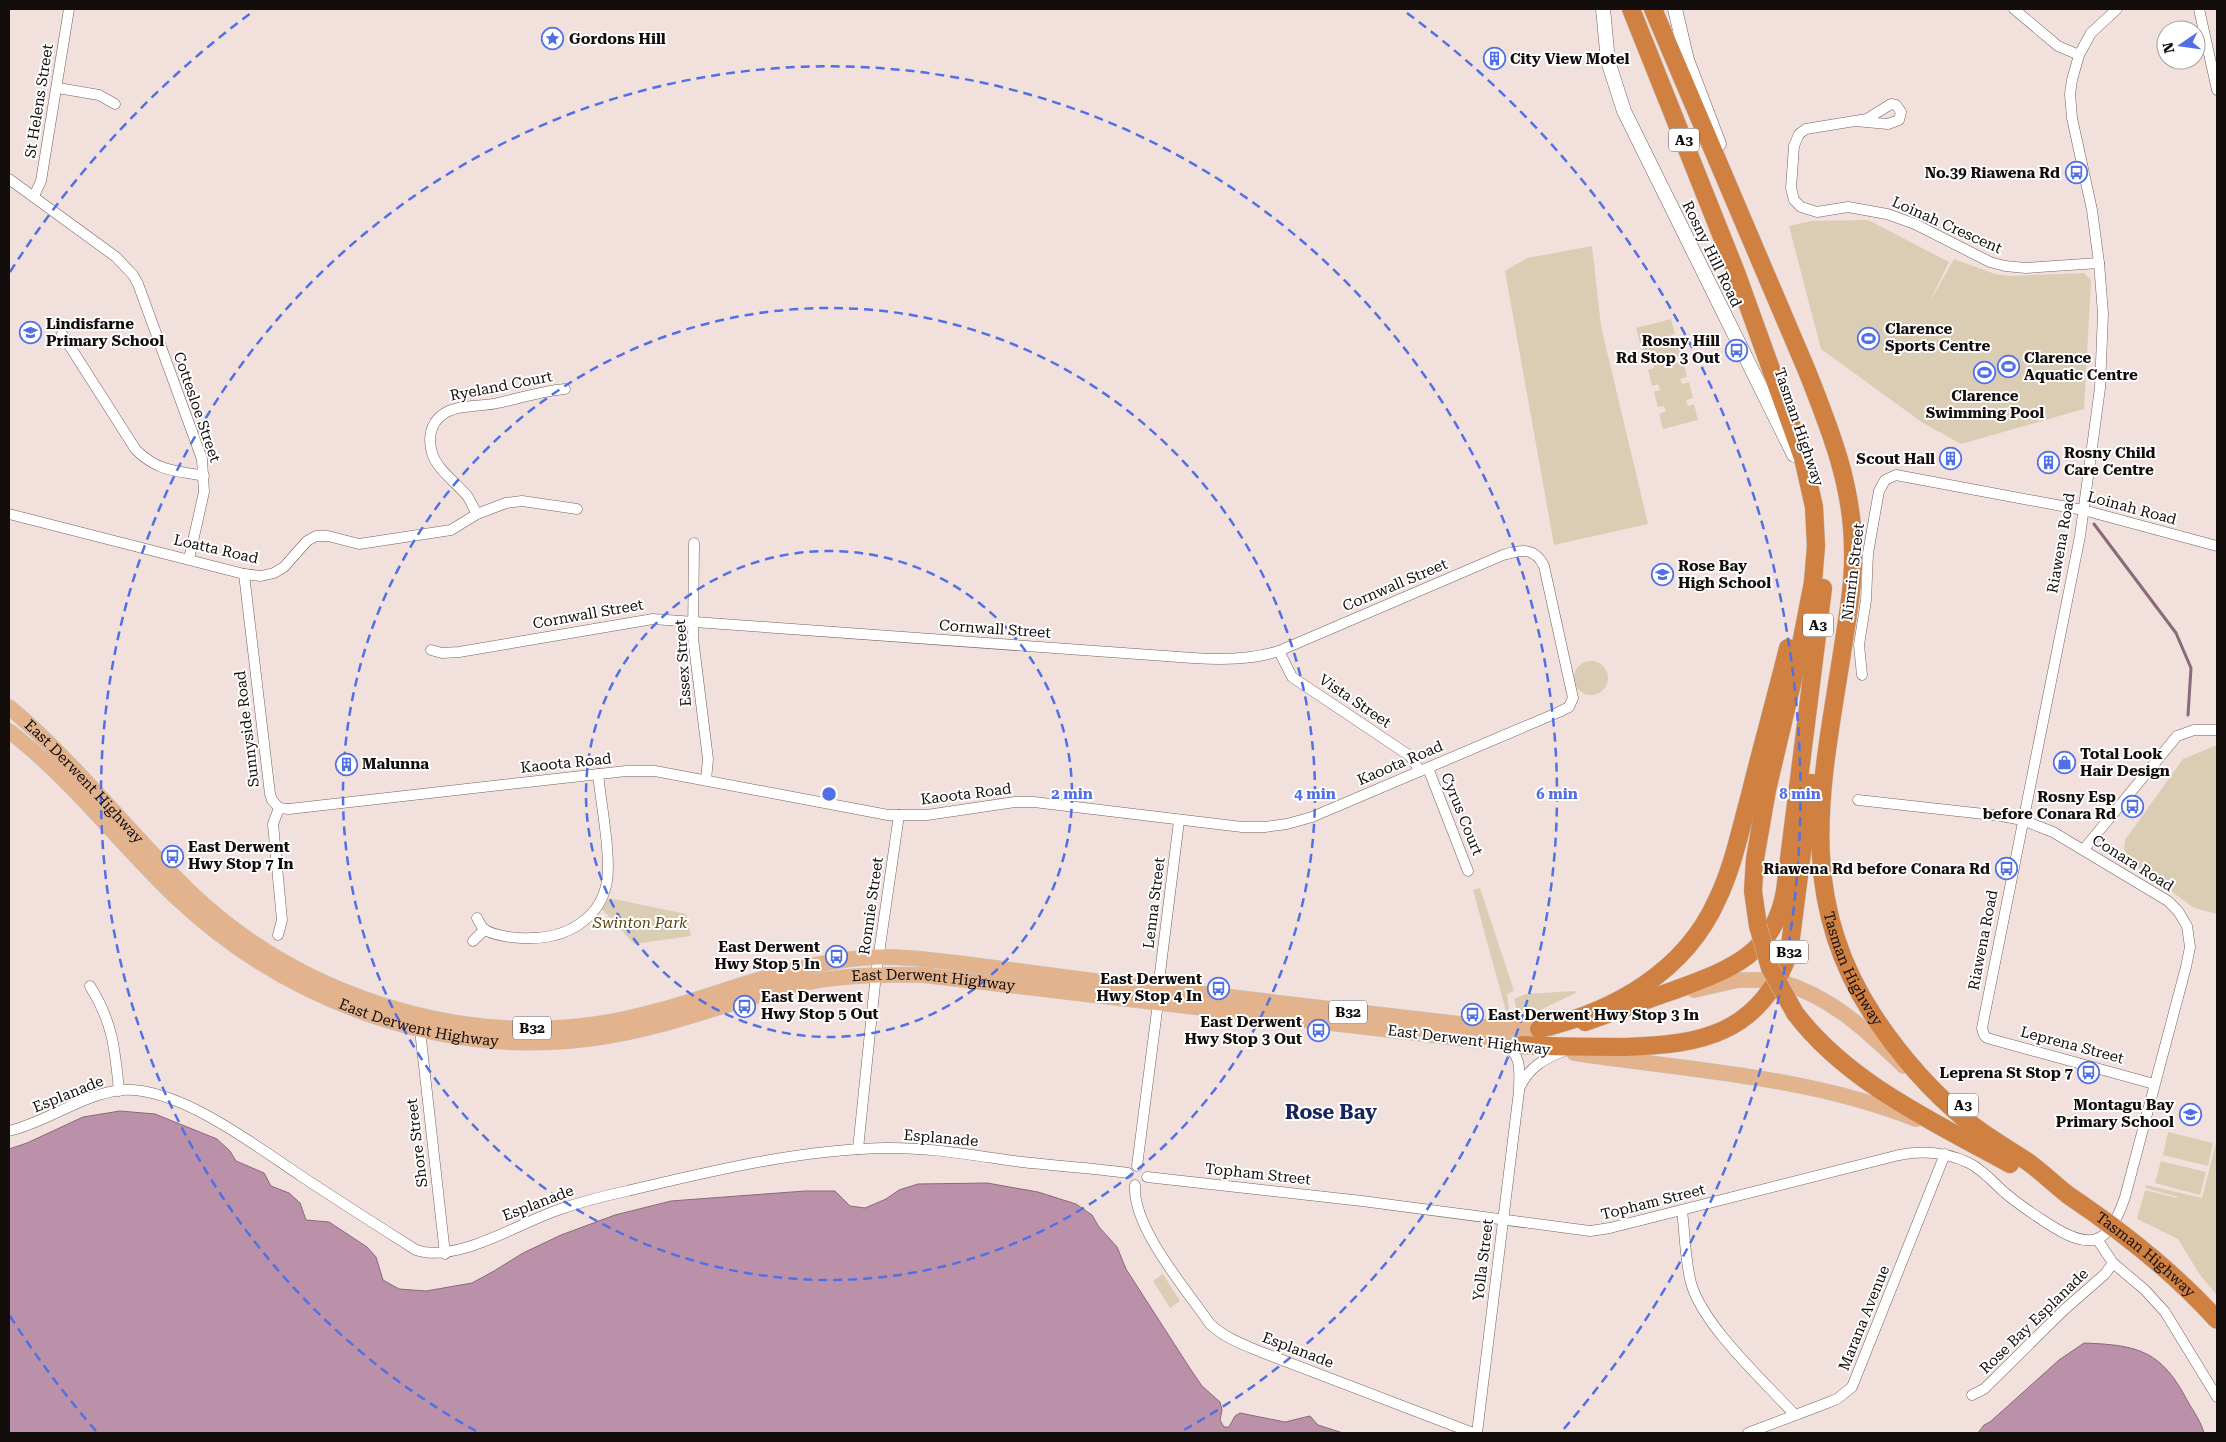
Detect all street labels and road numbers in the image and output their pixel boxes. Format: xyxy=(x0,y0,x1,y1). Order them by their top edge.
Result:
street label: St Helens Street xyxy=(21,42,57,159)
road number: A3 xyxy=(1669,128,1699,152)
street label: Loinah Crescent xyxy=(1889,193,2005,258)
street label: Rosny Hill Road xyxy=(1679,198,1746,310)
street label: Cottesloe Street xyxy=(170,349,224,465)
street label: Tasman Highway xyxy=(1770,366,1828,489)
street label: Ryeland Court xyxy=(448,367,554,405)
street label: Loinah Road xyxy=(2085,487,2179,529)
street label: Riawena Road xyxy=(2043,491,2079,595)
street label: Nimrin Street xyxy=(1838,522,1868,622)
street label: Loatta Road xyxy=(172,531,261,568)
street label: Cornwall Street xyxy=(1340,555,1450,615)
street label: Cornwall Street xyxy=(531,595,645,633)
road number: A3 xyxy=(1803,614,1833,636)
street label: Cornwall Street xyxy=(938,616,1052,642)
street label: Essex Street xyxy=(671,618,695,707)
street label: Sunnyside Road xyxy=(231,669,263,788)
street label: Vista Street xyxy=(1316,670,1395,732)
street label: East Derwent Highway xyxy=(21,716,147,847)
street label: Kaoota Road xyxy=(1354,737,1446,789)
street label: Kaoota Road xyxy=(520,749,613,777)
street label: Cyrus Court xyxy=(1437,770,1487,858)
street label: Kaoota Road xyxy=(920,779,1013,809)
street label: Conara Road xyxy=(2089,831,2177,895)
street label: Ronnie Street xyxy=(855,856,887,956)
street label: Lenna Street xyxy=(1139,856,1169,950)
street label: Riawena Road xyxy=(1964,888,2002,992)
street label: Tasman Highway xyxy=(1820,910,1887,1029)
road number: B32 xyxy=(1770,940,1808,964)
street label: East Derwent Highway xyxy=(851,966,1016,995)
street label: East Derwent Highway xyxy=(336,995,500,1050)
road number: B32 xyxy=(1329,1000,1367,1024)
road number: B32 xyxy=(513,1016,551,1040)
street label: East Derwent Highway xyxy=(1386,1021,1552,1059)
street label: Leprena Street xyxy=(2018,1023,2126,1068)
street label: Esplanade xyxy=(30,1072,106,1116)
road number: A3 xyxy=(1948,1094,1978,1116)
street label: Shore Street xyxy=(403,1097,431,1188)
street label: Esplanade xyxy=(903,1126,979,1150)
street label: Topham Street xyxy=(1204,1159,1312,1189)
street label: Topham Street xyxy=(1599,1180,1707,1224)
street label: Esplanade xyxy=(500,1181,576,1225)
street label: Tasman Highway xyxy=(2092,1208,2199,1301)
street label: Yolla Street xyxy=(1469,1218,1497,1302)
street label: Marana Avenue xyxy=(1835,1263,1893,1373)
street label: Rose Bay Esplanade xyxy=(1976,1265,2092,1377)
street label: Esplanade xyxy=(1260,1328,1336,1372)

